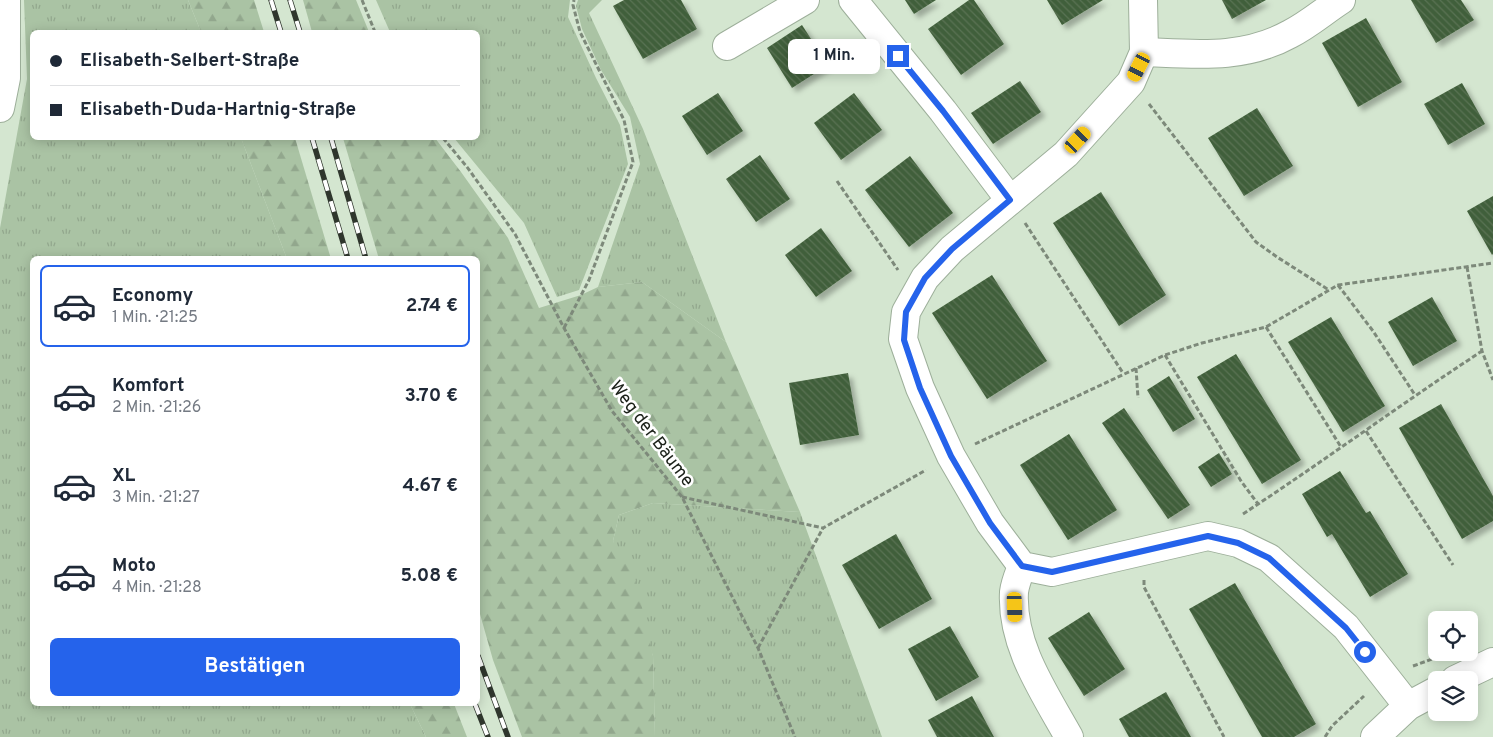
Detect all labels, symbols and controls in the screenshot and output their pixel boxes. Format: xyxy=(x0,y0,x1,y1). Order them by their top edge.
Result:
callout: 1 Min. xyxy=(788,38,880,74)
route end xyxy=(887,45,909,67)
text: 1 Min. xyxy=(813,46,855,66)
text: Elisabeth-Selbert-Straße xyxy=(80,49,299,73)
car xyxy=(1125,50,1152,84)
text: Elisabeth-Duda-Hartnig-Straße xyxy=(80,98,356,122)
car xyxy=(1062,124,1093,156)
icon: car xyxy=(52,284,97,329)
text: Economy xyxy=(112,284,193,308)
text: 2.74 € xyxy=(406,294,458,318)
text: 1 Min. · 21:25 xyxy=(112,308,198,328)
icon: car xyxy=(52,374,97,419)
text: Komfort xyxy=(112,374,184,398)
street label: Weg der Bäume xyxy=(604,376,698,492)
text: 3.70 € xyxy=(405,384,458,408)
text: 2 Min. · 21:26 xyxy=(112,398,201,418)
icon: car xyxy=(52,464,97,509)
text: XL xyxy=(112,464,135,488)
text: 4.67 € xyxy=(402,474,458,498)
text: 3 Min. · 21:27 xyxy=(112,488,200,508)
icon: car xyxy=(52,554,97,599)
text: Moto xyxy=(112,554,156,578)
text: 5.08 € xyxy=(401,564,458,588)
text: 4 Min. · 21:28 xyxy=(112,578,202,598)
car xyxy=(1006,592,1023,622)
map controls xyxy=(1428,611,1478,721)
button: locate xyxy=(1428,611,1478,661)
button: Bestätigen xyxy=(50,638,460,696)
route start xyxy=(1354,641,1376,663)
button: layers xyxy=(1428,671,1478,721)

